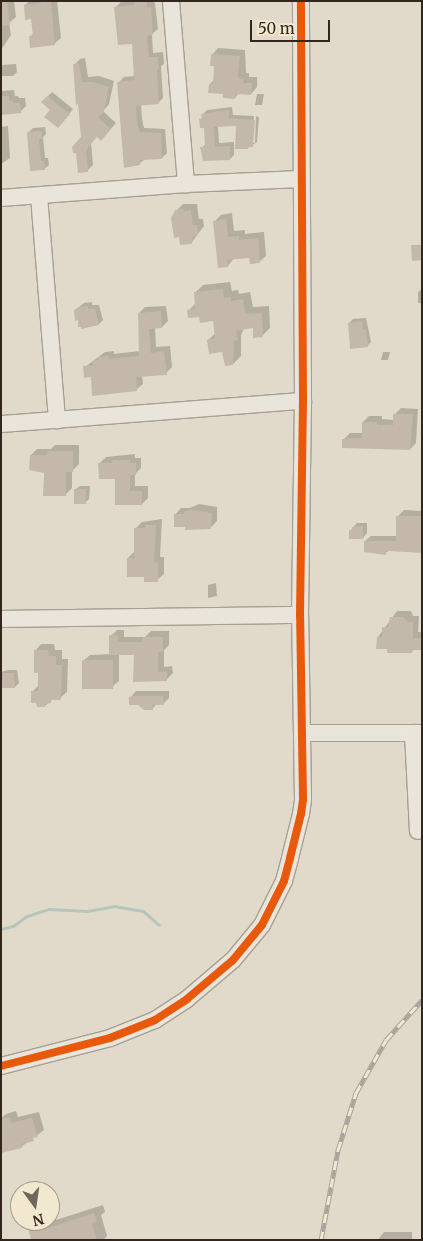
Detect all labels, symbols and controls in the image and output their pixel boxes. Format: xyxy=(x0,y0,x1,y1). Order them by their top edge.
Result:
scale bar xyxy=(253,10,333,42)
text: 50 m xyxy=(258,19,295,38)
north arrow xyxy=(10,1181,60,1231)
text: N xyxy=(31,1210,46,1230)

